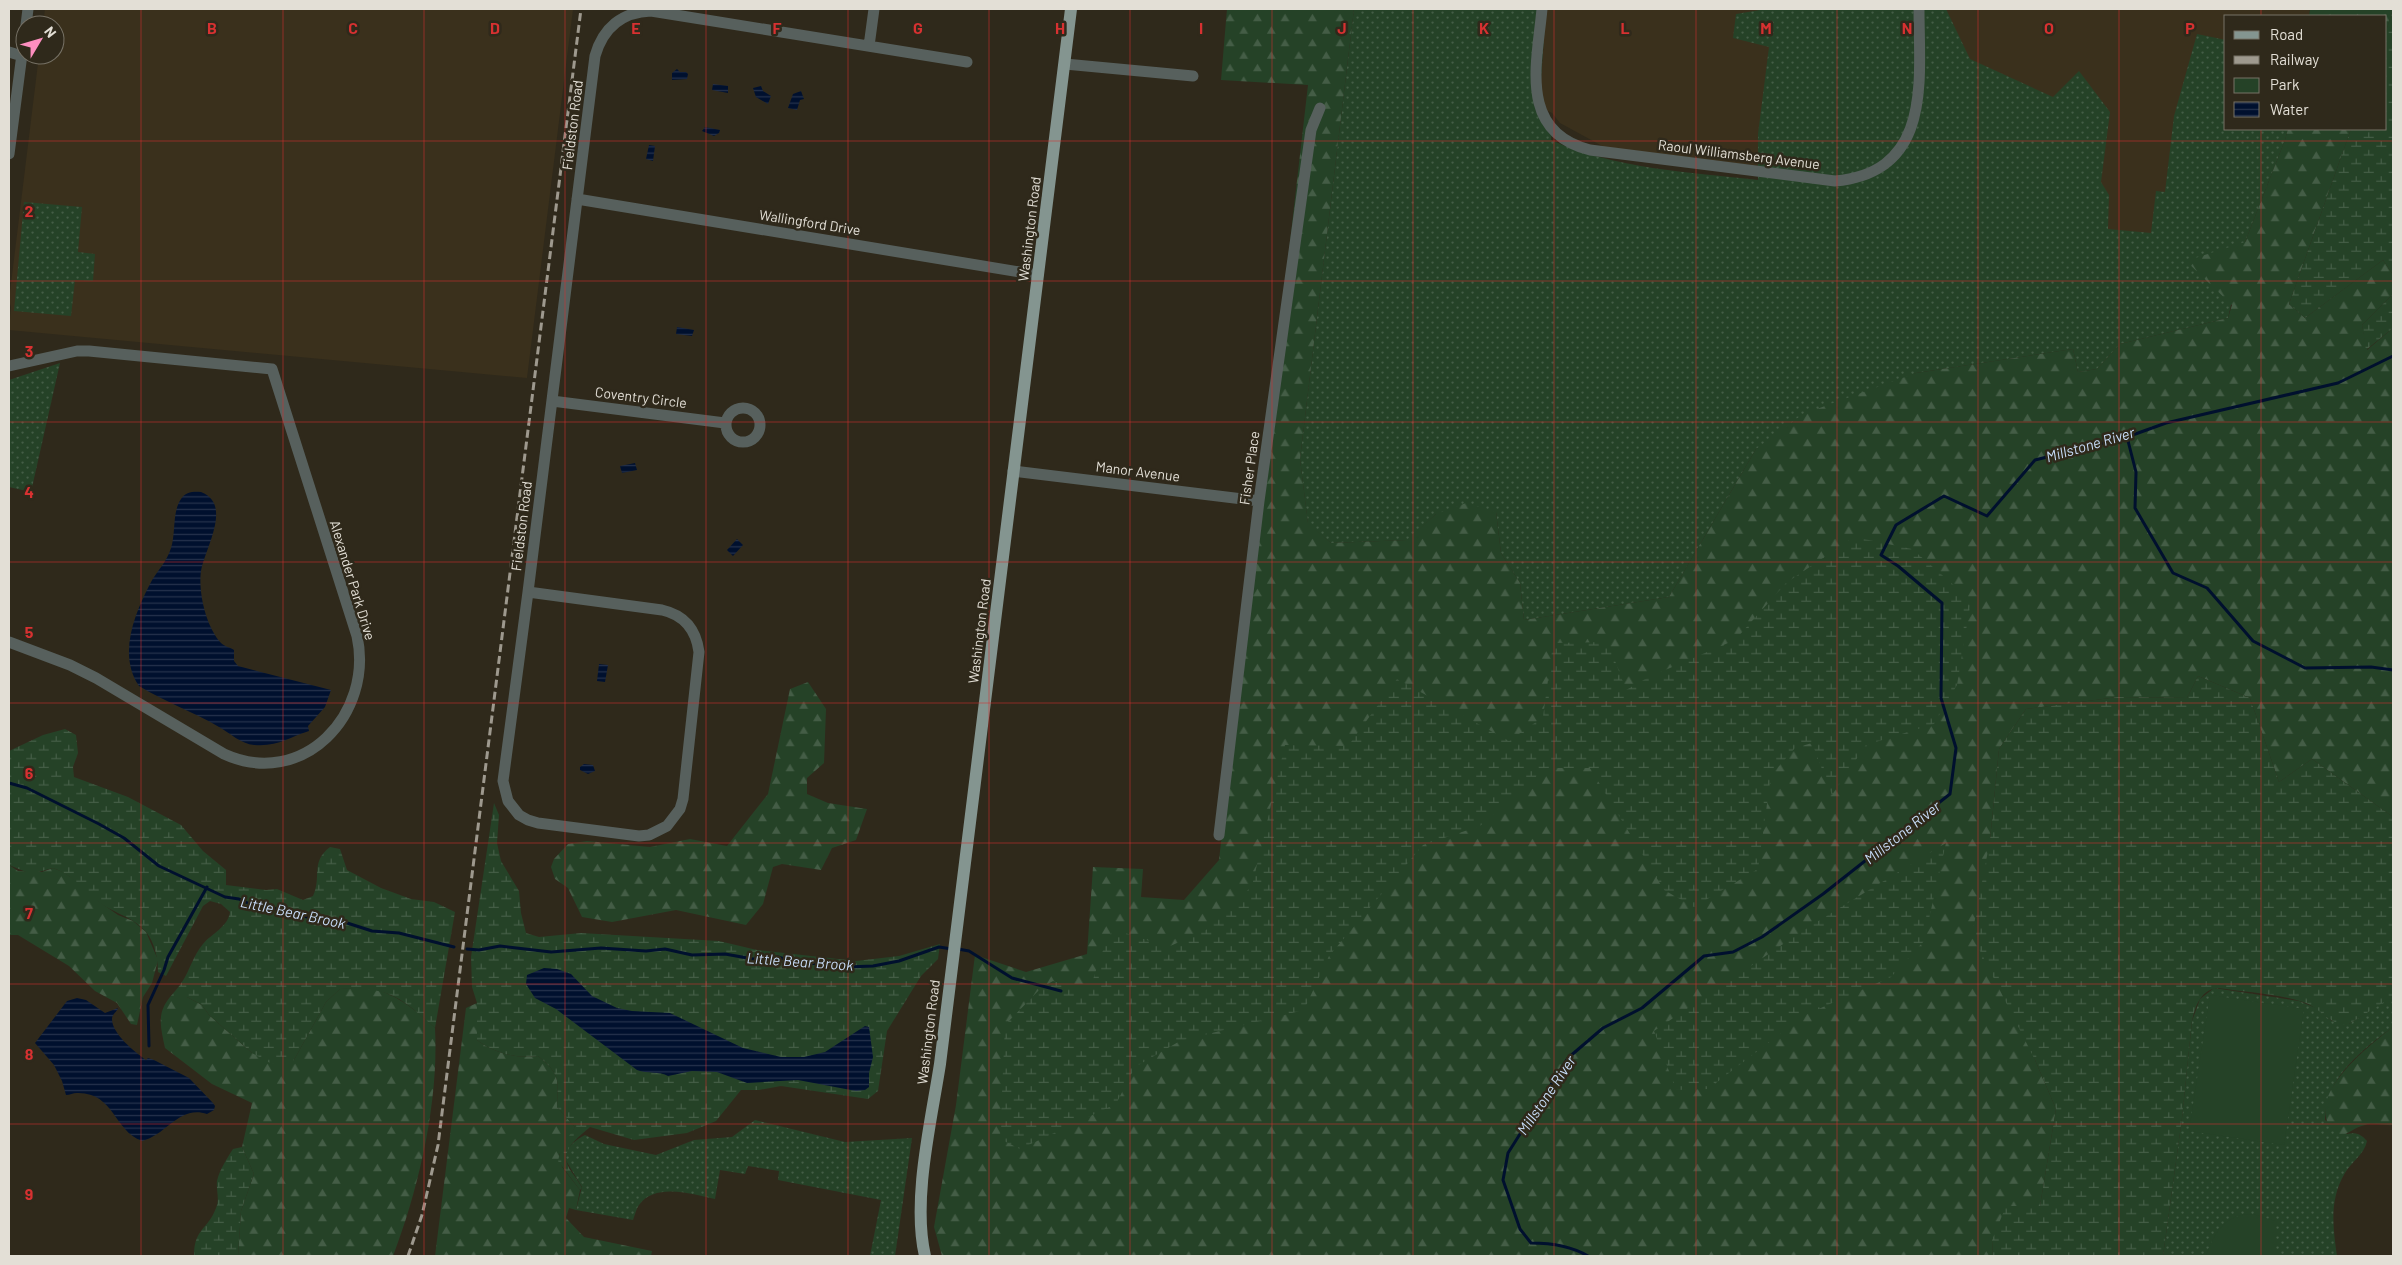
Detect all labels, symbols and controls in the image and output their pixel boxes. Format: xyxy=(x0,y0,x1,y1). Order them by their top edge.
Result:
north arrow xyxy=(15,15,65,65)
legend xyxy=(2224,15,2387,130)
text: B xyxy=(207,18,217,37)
text: C xyxy=(348,18,358,37)
text: D xyxy=(490,18,500,37)
text: E xyxy=(631,18,641,37)
text: F xyxy=(773,18,782,37)
text: G xyxy=(913,18,923,37)
text: H xyxy=(1055,18,1065,37)
text: I xyxy=(1199,18,1203,37)
text: J xyxy=(1337,18,1347,37)
text: K xyxy=(1479,18,1489,37)
text: L xyxy=(1620,18,1630,37)
text: M xyxy=(1760,18,1772,37)
text: N xyxy=(1902,18,1912,37)
text: O xyxy=(2044,18,2054,37)
text: P xyxy=(2185,18,2195,37)
text: N xyxy=(41,23,60,41)
text: Road xyxy=(2270,25,2303,43)
text: Railway xyxy=(2270,50,2319,68)
text: Park xyxy=(2270,75,2300,93)
street label: Fieldston Road xyxy=(558,79,586,171)
text: Water xyxy=(2270,100,2309,118)
street label: Raoul Williamsberg Avenue xyxy=(1657,136,1821,172)
street label: Washington Road xyxy=(1014,176,1044,282)
text: 2 xyxy=(25,201,34,220)
street label: Wallingford Drive xyxy=(758,206,862,238)
text: 3 xyxy=(25,341,33,360)
street label: Coventry Circle xyxy=(594,383,688,411)
water label: Millstone River xyxy=(2044,423,2137,465)
street label: Fisher Place xyxy=(1235,430,1263,506)
street label: Manor Avenue xyxy=(1095,457,1181,485)
street label: Fieldston Road xyxy=(507,480,535,572)
text: 4 xyxy=(24,482,34,501)
street label: Alexander Park Drive xyxy=(327,518,379,642)
street label: Washington Road xyxy=(964,578,994,684)
text: 5 xyxy=(25,622,34,641)
text: 6 xyxy=(25,763,34,782)
water label: Millstone River xyxy=(1860,796,1944,867)
water label: Little Bear Brook xyxy=(239,892,348,932)
text: 7 xyxy=(25,903,33,922)
water label: Little Bear Brook xyxy=(746,948,855,974)
street label: Washington Road xyxy=(913,979,943,1085)
text: 8 xyxy=(25,1044,34,1063)
water label: Millstone River xyxy=(1513,1051,1579,1138)
text: 9 xyxy=(25,1184,33,1203)

